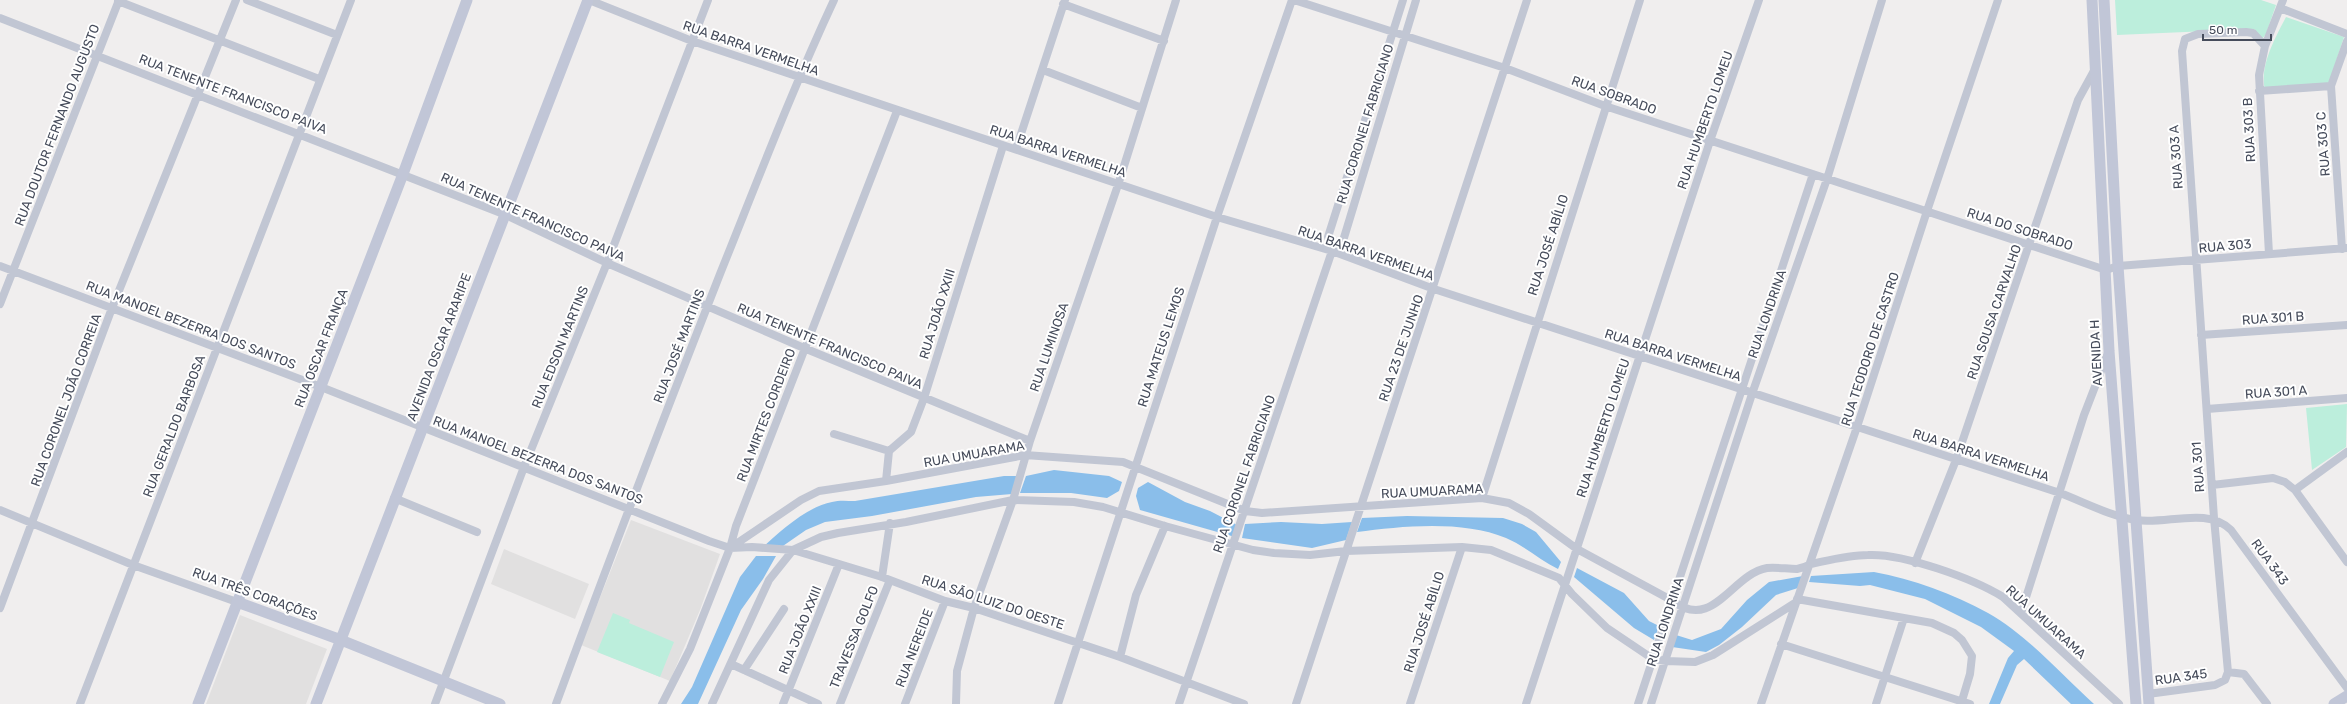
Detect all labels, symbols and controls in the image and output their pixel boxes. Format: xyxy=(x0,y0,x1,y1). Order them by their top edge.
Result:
scale bar xyxy=(2203,16,2271,42)
street label: RUA BARRA VERMELHA xyxy=(681,18,821,78)
street label: RUA DOUTOR FERNANDO AUGUSTO xyxy=(12,22,103,228)
text: 50 m xyxy=(2209,23,2237,37)
street label: RUA CORONEL FABRICIANO xyxy=(1334,42,1397,206)
street label: RUA HUMBERTO LOMEU xyxy=(1674,49,1736,191)
street label: RUA TENENTE FRANCISCO PAIVA xyxy=(137,51,329,137)
street label: RUA SOBRADO xyxy=(1569,73,1659,117)
street label: RUA 303 B xyxy=(2240,97,2258,163)
street label: RUA 303 C xyxy=(2313,111,2333,177)
street label: RUA BARRA VERMELHA xyxy=(988,122,1129,180)
street label: RUA 303 A xyxy=(2166,124,2186,190)
street label: RUA TENENTE FRANCISCO PAIVA xyxy=(439,169,628,265)
street label: RUA JOSÉ ABÍLIO xyxy=(1525,192,1571,297)
street label: RUA DO SOBRADO xyxy=(1965,205,2075,253)
street label: RUA BARRA VERMELHA xyxy=(1296,223,1436,283)
street label: RUA 303 xyxy=(2198,236,2252,256)
street label: RUA SOUSA CARVALHO xyxy=(1964,242,2024,382)
street label: RUA JOÃO XXIII xyxy=(916,267,958,361)
street label: RUA LONDRINA xyxy=(1745,267,1789,360)
street label: RUA TEODORO DE CASTRO xyxy=(1838,270,1902,428)
street label: AVENIDA OSCAR ARARIPE xyxy=(404,271,474,423)
street label: RUA MANOEL BEZERRA DOS SANTOS xyxy=(84,278,298,372)
street label: RUA EDSON MARTINS xyxy=(529,284,591,410)
street label: RUA MATEUS LEMOS xyxy=(1135,285,1187,409)
street label: RUA OSCAR FRANÇA xyxy=(291,286,351,410)
street label: RUA JOSÉ MARTINS xyxy=(650,287,708,405)
street label: RUA 23 DE JUNHO xyxy=(1376,292,1426,403)
street label: RUA TENENTE FRANCISCO PAIVA xyxy=(735,300,925,392)
street label: RUA LUMINOSA xyxy=(1027,300,1071,394)
street label: RUA 301 B xyxy=(2241,308,2305,328)
street label: RUA CORONEL JOÃO CORREIA xyxy=(28,311,104,488)
street label: AVENIDA H xyxy=(2087,319,2105,387)
street label: RUA BARRA VERMELHA xyxy=(1603,326,1744,384)
street label: RUA MIRTES CORDEIRO xyxy=(734,346,798,484)
street label: RUA GERALDO BARBOSA xyxy=(140,352,208,499)
street label: RUA HUMBERTO LOMEU xyxy=(1573,357,1633,499)
street label: RUA 301 A xyxy=(2244,382,2308,402)
street label: RUA CORONEL FABRICIANO xyxy=(1210,393,1278,555)
street label: RUA MANOEL BEZERRA DOS SANTOS xyxy=(431,413,645,507)
street label: RUA BARRA VERMELHA xyxy=(1911,426,2052,484)
street label: RUA UMUARAMA xyxy=(922,438,1026,470)
street label: RUA 301 xyxy=(2189,441,2207,493)
street label: RUA UMUARAMA xyxy=(1380,481,1484,501)
street label: RUA 343 xyxy=(2248,536,2292,588)
street label: RUA TRÊS CORAÇÕES xyxy=(191,564,319,624)
street label: RUA JOSÉ ABÍLIO xyxy=(1401,569,1447,674)
street label: RUA SÃO LUIZ DO OESTE xyxy=(920,572,1066,632)
street label: RUA LONDRINA xyxy=(1644,575,1687,668)
street label: RUA UMUARAMA xyxy=(2003,582,2089,662)
street label: TRAVESSA GOLFO xyxy=(827,583,882,691)
street label: RUA JOÃO XXIII xyxy=(776,584,824,676)
street label: RUA NEREIDE xyxy=(892,607,936,689)
street label: RUA 345 xyxy=(2154,666,2208,688)

